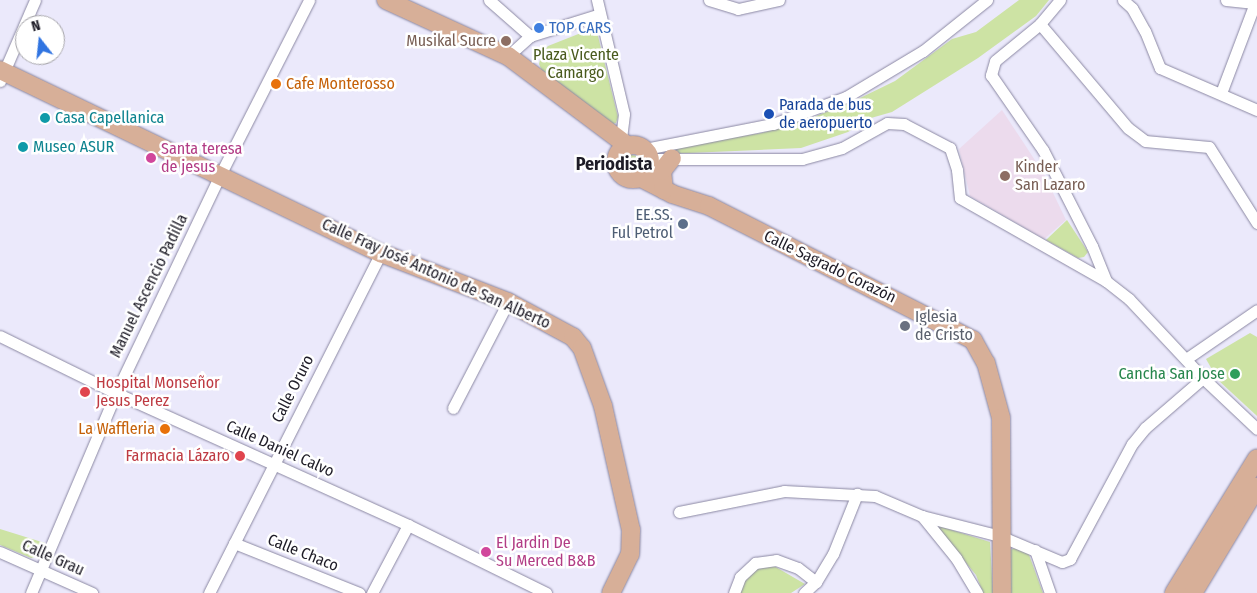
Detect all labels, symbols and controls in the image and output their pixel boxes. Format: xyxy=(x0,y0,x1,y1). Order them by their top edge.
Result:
north arrow xyxy=(15,15,65,65)
text: N xyxy=(30,17,42,35)
place label: TOP CARS xyxy=(549,18,611,38)
marker: TOP CARS xyxy=(533,22,545,34)
place label: Musikal Sucre xyxy=(406,31,496,51)
marker: Musikal Sucre xyxy=(500,35,512,47)
park label: Plaza Vicente Camargo xyxy=(533,45,619,83)
place label: Cafe Monterosso xyxy=(286,74,395,94)
marker: Cafe Monterosso xyxy=(270,78,282,90)
place label: Parada de bus de aeropuerto xyxy=(779,95,872,133)
place label: Casa Capellanica xyxy=(55,108,164,128)
marker: Parada de bus de aeropuerto xyxy=(763,108,775,120)
marker: Casa Capellanica xyxy=(39,112,51,124)
place label: Museo ASUR xyxy=(33,137,114,157)
place label: Santa teresa de jesus xyxy=(161,139,242,177)
marker: Museo ASUR xyxy=(17,141,29,153)
marker: Santa teresa de jesus xyxy=(145,152,157,164)
district label: Periodista xyxy=(576,153,652,175)
place label: Kinder San Lazaro xyxy=(1015,157,1085,195)
marker: Kinder San Lazaro xyxy=(999,170,1011,182)
place label: EE.SS. Ful Petrol xyxy=(611,205,673,243)
street label: Manuel Ascencio Padilla xyxy=(106,211,192,361)
street label: Calle Fray José Antonio de San Alberto xyxy=(319,215,553,333)
marker: EE.SS. Ful Petrol xyxy=(677,218,689,230)
street label: Calle Sagrado Corazón xyxy=(761,227,899,307)
place label: Iglesia de Cristo xyxy=(915,307,973,345)
marker: Iglesia de Cristo xyxy=(899,320,911,332)
street label: Calle Oruro xyxy=(268,352,318,426)
place label: Cancha San Jose xyxy=(1118,364,1225,384)
marker: Cancha San Jose xyxy=(1229,368,1241,380)
place label: Hospital Monseñor Jesus Perez xyxy=(96,373,220,411)
marker: Hospital Monseñor Jesus Perez xyxy=(78,385,92,399)
street label: Calle Daniel Calvo xyxy=(223,417,337,481)
place label: La Waffleria xyxy=(78,419,155,439)
marker: La Waffleria xyxy=(159,423,171,435)
place label: Farmacia Lázaro xyxy=(126,446,230,466)
marker: Farmacia Lázaro xyxy=(234,450,246,462)
street label: Calle Chaco xyxy=(265,530,341,576)
place label: El Jardin De Su Merced B&B xyxy=(496,533,595,571)
street label: Calle Grau xyxy=(19,536,87,580)
marker: El Jardin De Su Merced B&B xyxy=(480,546,492,558)

